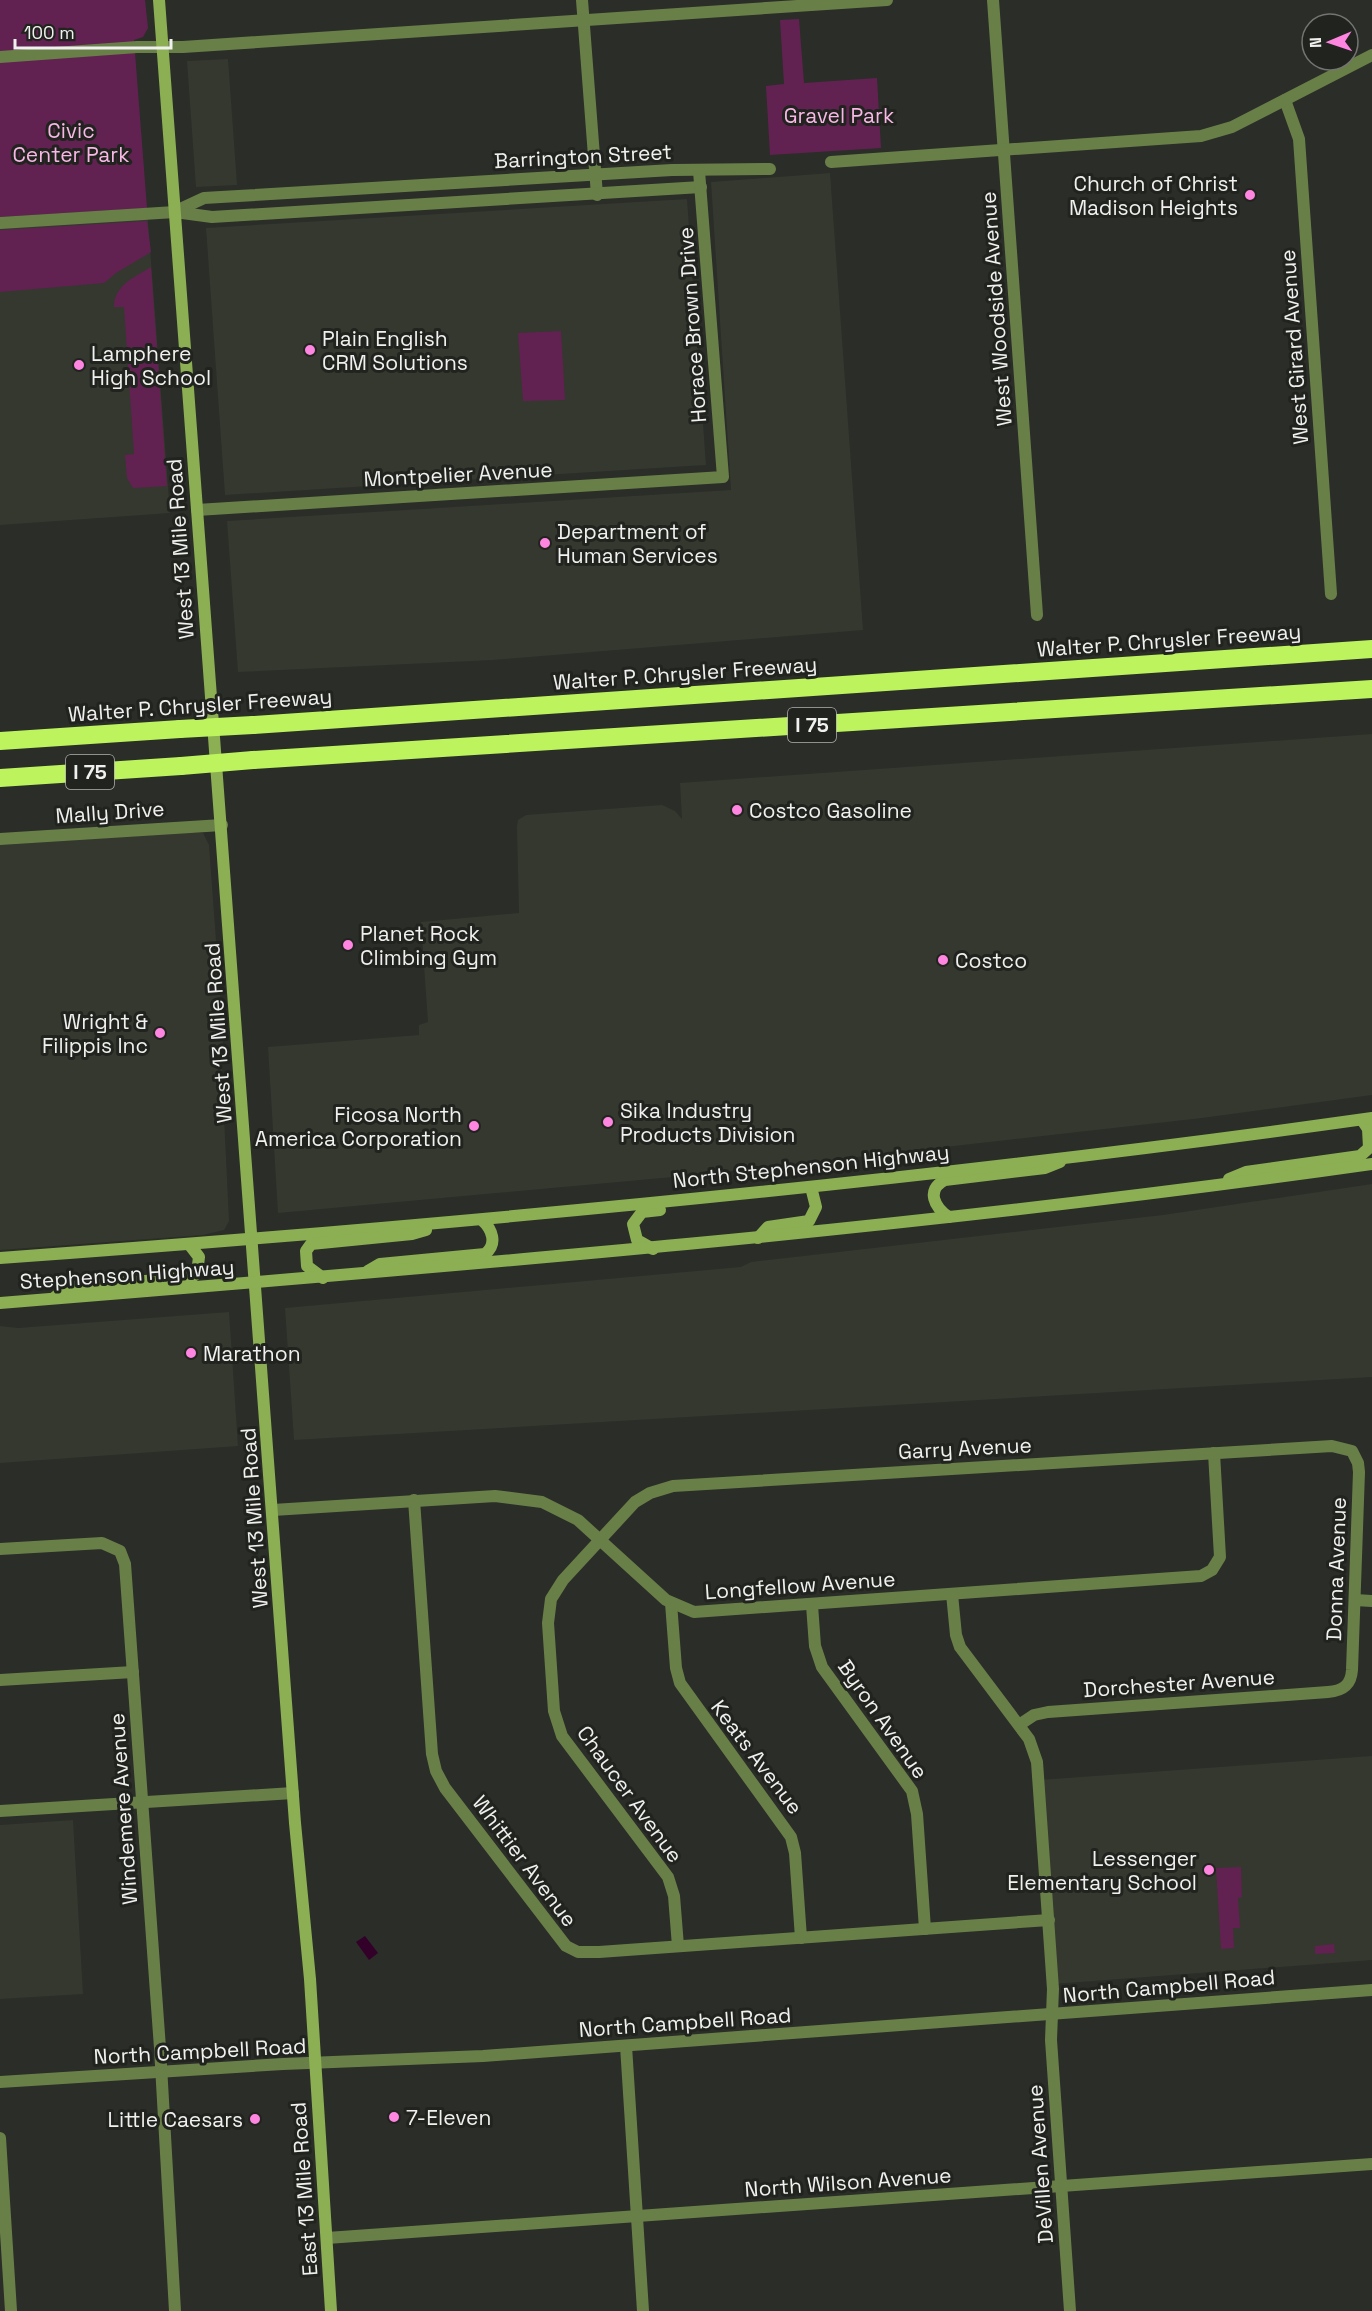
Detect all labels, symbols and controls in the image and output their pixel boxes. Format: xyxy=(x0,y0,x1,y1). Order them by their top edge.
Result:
scale bar xyxy=(15,12,171,50)
north arrow xyxy=(1300,12,1360,72)
text: 100 m xyxy=(24,21,75,44)
text: N xyxy=(1305,37,1326,48)
park label: Gravel Park xyxy=(784,102,894,129)
park label: Civic Center Park xyxy=(12,117,130,168)
street label: Barrington Street xyxy=(493,138,673,174)
place label: Church of Christ Madison Heights xyxy=(1069,170,1238,221)
marker: Church of Christ Madison Heights xyxy=(1243,188,1257,202)
street label: West Woodside Avenue xyxy=(974,191,1018,427)
street label: Horace Brown Drive xyxy=(672,226,712,424)
street label: West Girard Avenue xyxy=(1274,249,1314,445)
place label: Plain English CRM Solutions xyxy=(322,325,468,376)
place label: Lamphere High School xyxy=(91,340,211,391)
marker: Plain English CRM Solutions xyxy=(303,343,317,357)
marker: Lamphere High School xyxy=(72,358,86,372)
street label: Montpelier Avenue xyxy=(363,456,553,492)
street label: West 13 Mile Road xyxy=(160,458,200,640)
place label: Department of Human Services xyxy=(557,518,718,569)
marker: Department of Human Services xyxy=(538,536,552,550)
street label: Walter P. Chrysler Freeway xyxy=(1036,617,1302,663)
street label: Walter P. Chrysler Freeway xyxy=(552,650,818,696)
street label: Walter P. Chrysler Freeway xyxy=(67,682,333,728)
road number: I 75 xyxy=(788,708,836,742)
road number: I 75 xyxy=(66,755,114,789)
street label: Mally Drive xyxy=(55,795,165,829)
place label: Costco Gasoline xyxy=(749,797,912,824)
marker: Costco Gasoline xyxy=(730,803,744,817)
place label: Planet Rock Climbing Gym xyxy=(360,920,497,971)
marker: Planet Rock Climbing Gym xyxy=(341,938,355,952)
street label: West 13 Mile Road xyxy=(198,942,238,1124)
place label: Costco xyxy=(955,947,1027,974)
marker: Costco xyxy=(936,953,950,967)
place label: Wright & Filippis Inc xyxy=(42,1008,148,1059)
marker: Wright & Filippis Inc xyxy=(153,1026,167,1040)
place label: Sika Industry Products Division xyxy=(620,1097,795,1148)
place label: Ficosa North America Corporation xyxy=(255,1101,462,1152)
marker: Sika Industry Products Division xyxy=(601,1115,615,1129)
marker: Ficosa North America Corporation xyxy=(467,1119,481,1133)
street label: North Stephenson Highway xyxy=(671,1138,951,1194)
street label: Stephenson Highway xyxy=(19,1253,235,1295)
place label: Marathon xyxy=(203,1340,301,1367)
marker: Marathon xyxy=(184,1346,198,1360)
street label: West 13 Mile Road xyxy=(234,1427,274,1609)
street label: Garry Avenue xyxy=(897,1431,1033,1465)
street label: Donna Avenue xyxy=(1320,1497,1352,1641)
street label: Longfellow Avenue xyxy=(704,1565,896,1605)
street label: Byron Avenue xyxy=(832,1654,934,1784)
street label: Dorchester Avenue xyxy=(1082,1663,1276,1703)
street label: Keats Avenue xyxy=(705,1694,809,1820)
street label: Windemere Avenue xyxy=(103,1712,143,1906)
street label: Chaucer Avenue xyxy=(571,1720,689,1868)
street label: Whittier Avenue xyxy=(467,1790,583,1932)
place label: Lessenger Elementary School xyxy=(1007,1845,1197,1896)
marker: Lessenger Elementary School xyxy=(1202,1863,1216,1877)
street label: North Campbell Road xyxy=(1062,1963,1276,2009)
street label: North Campbell Road xyxy=(578,2001,792,2043)
street label: North Campbell Road xyxy=(93,2032,307,2070)
street label: DeVillen Avenue xyxy=(1021,2084,1059,2244)
street label: East 13 Mile Road xyxy=(284,2101,324,2277)
place label: 7-Eleven xyxy=(406,2104,491,2131)
place label: Little Caesars xyxy=(107,2106,243,2133)
marker: 7-Eleven xyxy=(387,2110,401,2124)
marker: Little Caesars xyxy=(248,2112,262,2126)
street label: North Wilson Avenue xyxy=(744,2161,952,2203)

